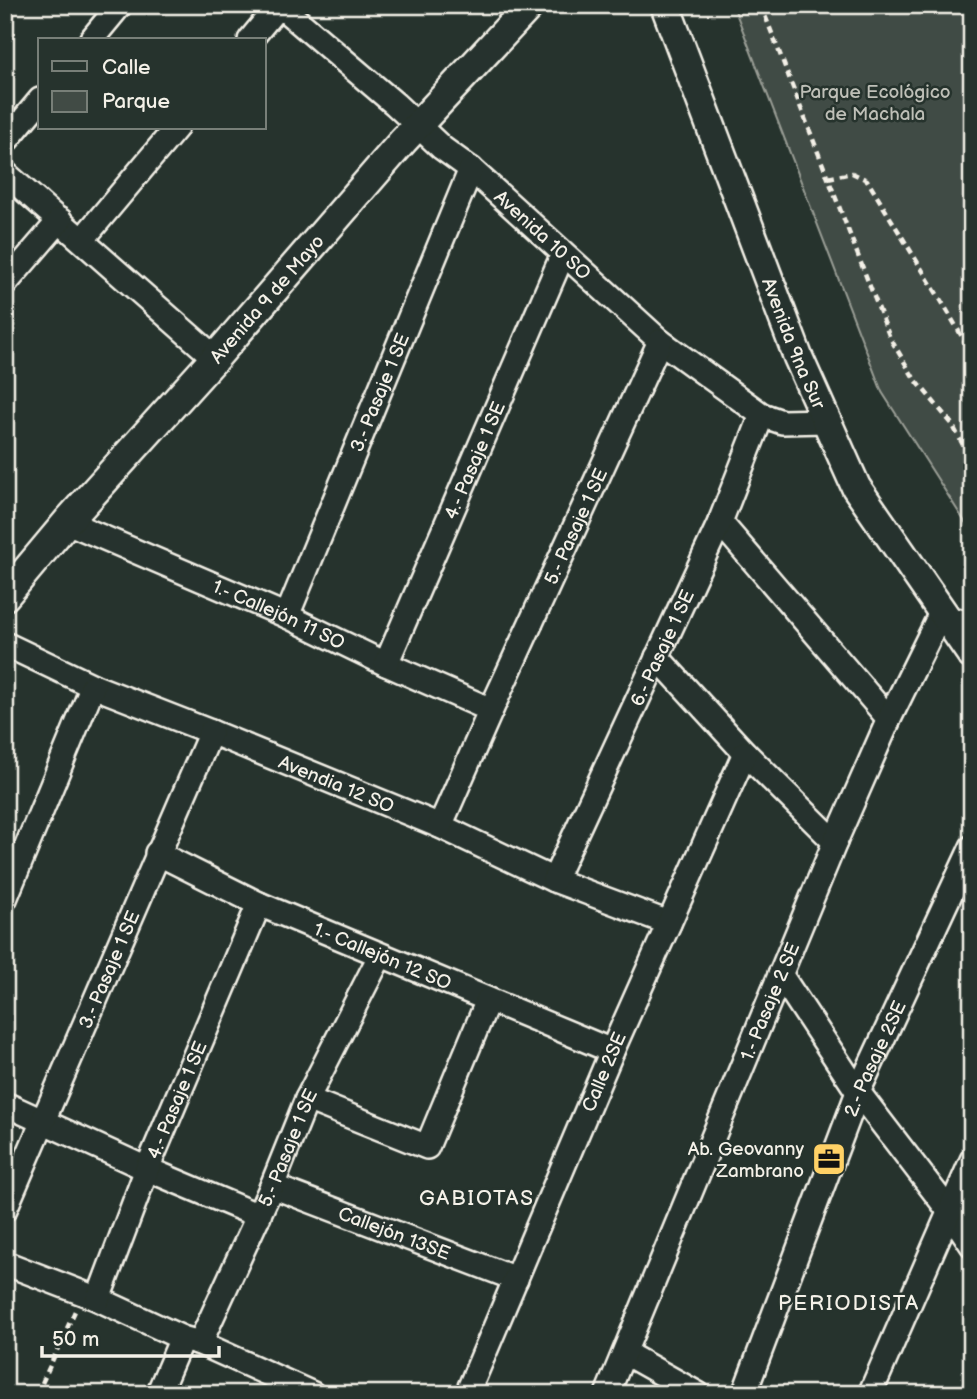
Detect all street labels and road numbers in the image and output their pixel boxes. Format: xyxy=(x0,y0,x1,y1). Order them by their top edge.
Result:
street label: Avenida 10 SO xyxy=(489,186,595,285)
street label: Avenida 9 de Mayo xyxy=(206,231,330,369)
street label: Avenida 9na Sur xyxy=(756,275,830,414)
street label: 3.- Pasaje 1 SE xyxy=(346,330,415,455)
street label: 4.- Pasaje 1 SE xyxy=(440,398,511,523)
street label: 5.- Pasaje 1 SE xyxy=(540,465,613,588)
street label: 1.- Callejón 11 SO xyxy=(209,575,348,655)
street label: 6.- Pasaje 1 SE xyxy=(626,586,700,710)
street label: Avendia 12 SO xyxy=(275,751,397,819)
street label: 3.- Pasaje 1 SE xyxy=(74,908,145,1032)
street label: 1.- Callejón 12 SO xyxy=(310,918,454,996)
street label: 1.- Pasaje 2 SE xyxy=(736,939,805,1064)
street label: 2.- Pasaje 2SE xyxy=(840,998,912,1120)
street label: Calle 2SE xyxy=(578,1029,632,1116)
street label: 4.- Pasaje 1 SE xyxy=(143,1038,213,1163)
street label: 5.- Pasaje 1 SE xyxy=(254,1085,323,1211)
street label: Callejón 13SE xyxy=(335,1202,453,1266)

